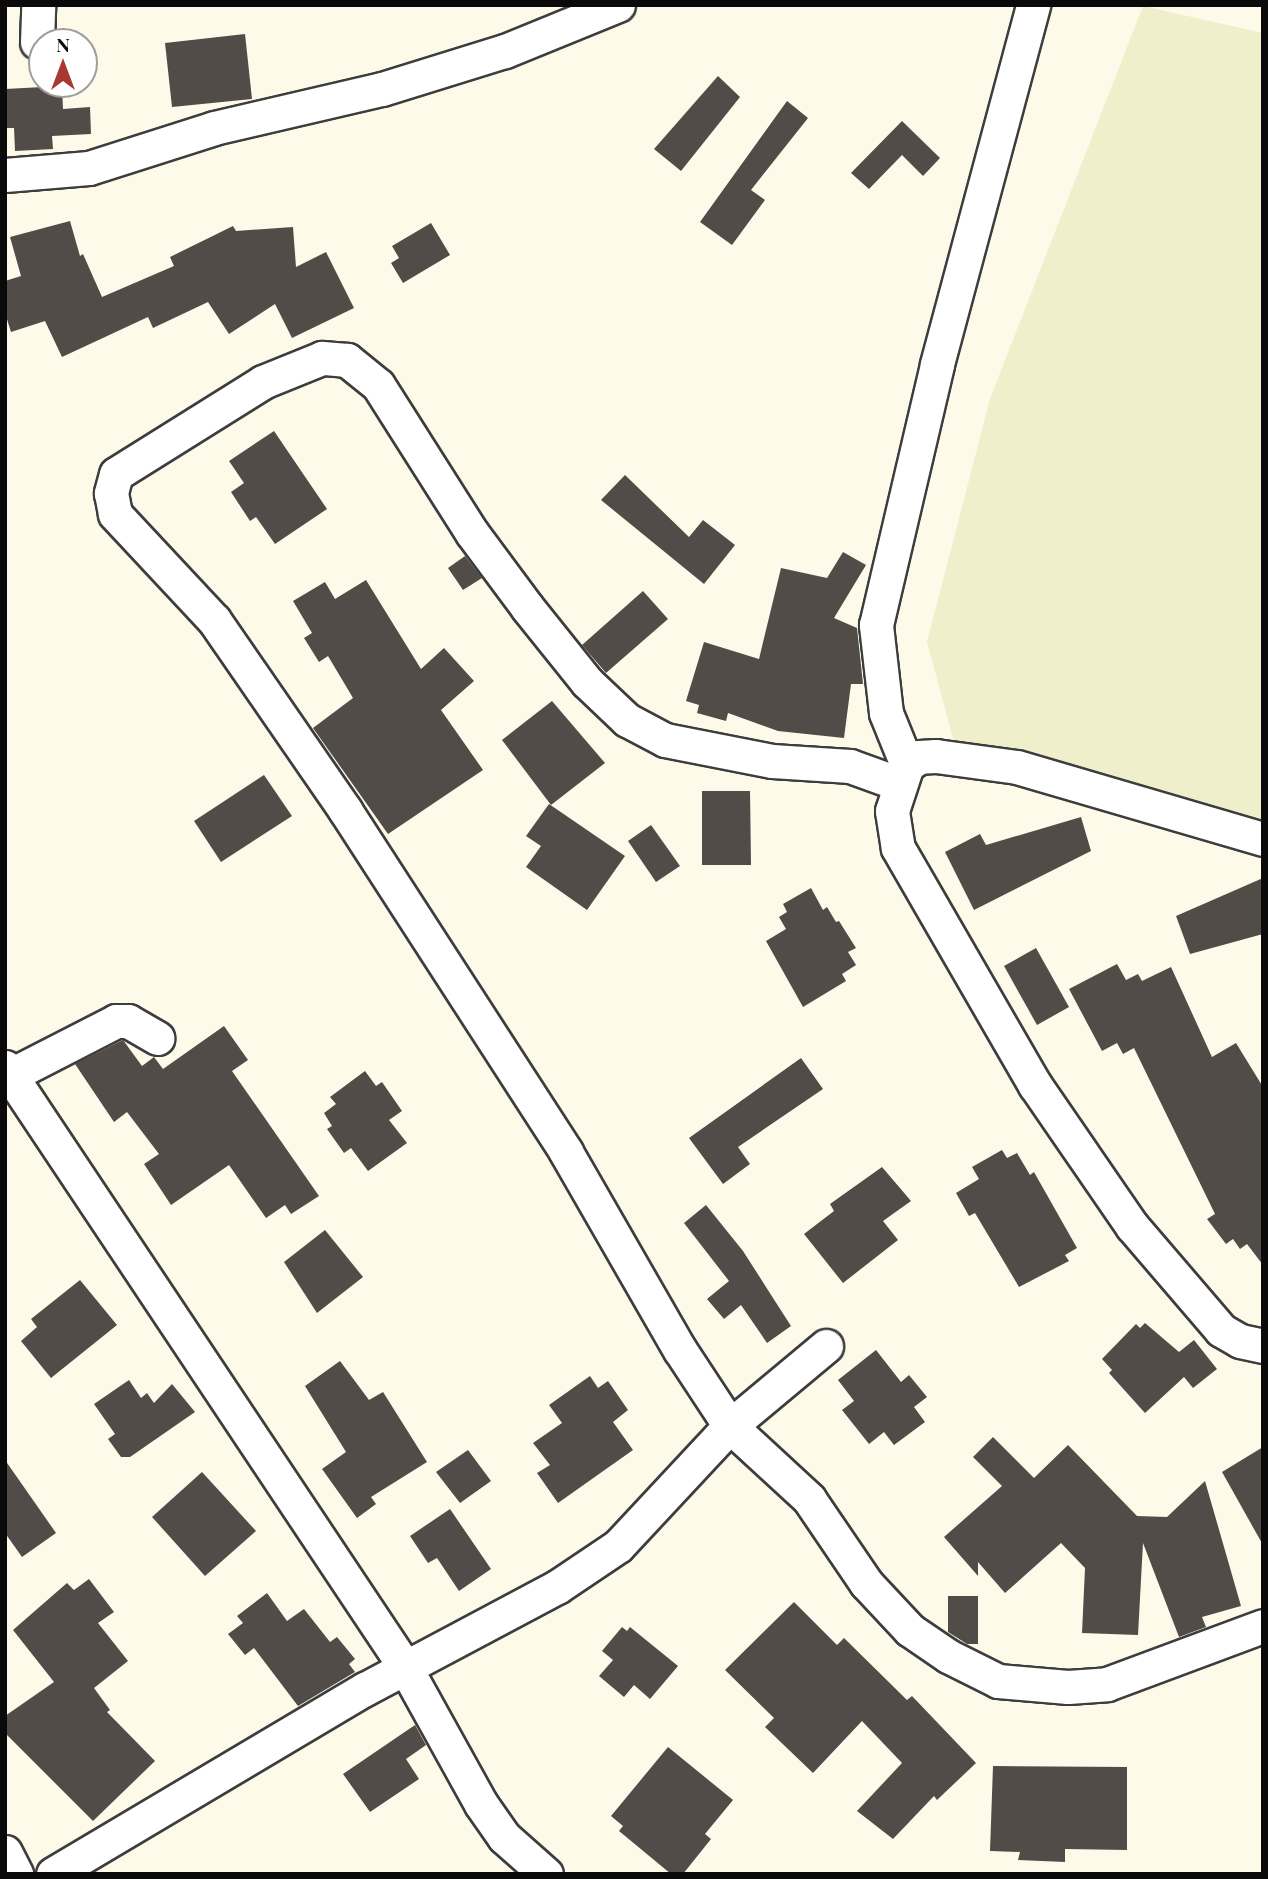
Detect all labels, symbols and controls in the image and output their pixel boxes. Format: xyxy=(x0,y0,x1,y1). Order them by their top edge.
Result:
north arrow xyxy=(28,28,98,98)
text: N xyxy=(56,31,70,57)

